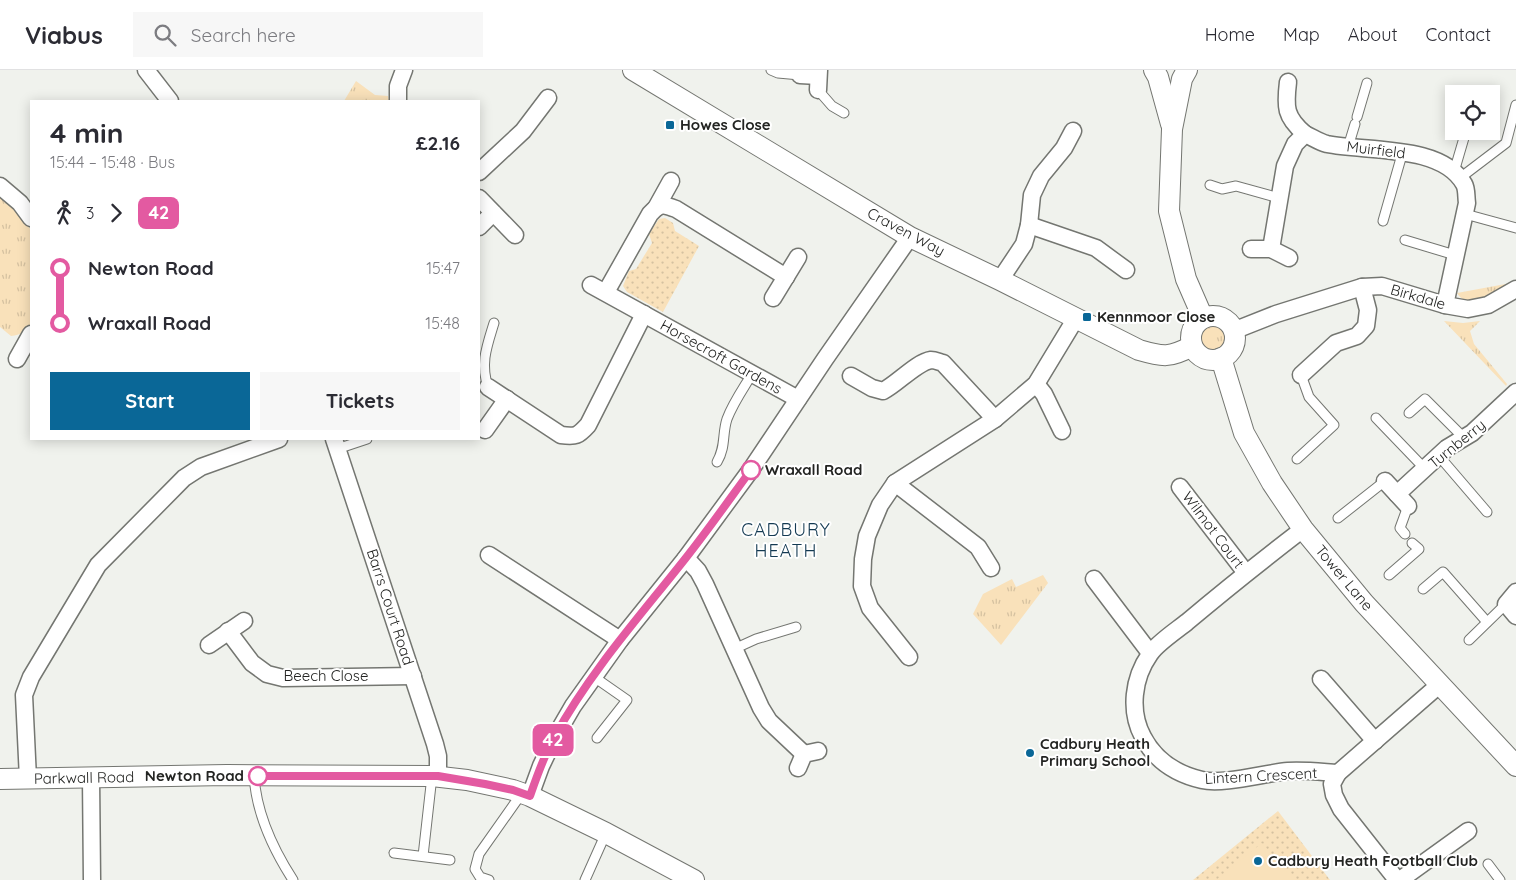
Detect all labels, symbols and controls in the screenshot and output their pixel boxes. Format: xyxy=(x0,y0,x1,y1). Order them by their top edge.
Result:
search box xyxy=(133,12,483,57)
text: Viabus xyxy=(25,20,103,50)
icon: search xyxy=(151,21,179,49)
text: Search here xyxy=(191,23,296,47)
text: Home xyxy=(1205,23,1255,46)
text: Map xyxy=(1283,23,1320,46)
text: About xyxy=(1348,23,1398,46)
text: Contact xyxy=(1426,23,1491,46)
map controls xyxy=(1445,85,1500,140)
button: locate xyxy=(1445,85,1500,140)
text: 4 min xyxy=(50,115,123,150)
place label: Howes Close xyxy=(680,115,771,134)
marker: Howes Close xyxy=(664,119,676,131)
text: £2.16 xyxy=(416,131,460,155)
street label: Muirfield xyxy=(1345,136,1407,163)
text: 15:44 – 15:48 · Bus xyxy=(50,152,175,172)
icon: walk xyxy=(50,199,78,227)
icon: forward xyxy=(102,199,130,227)
text: 42 xyxy=(148,201,169,224)
text: 3 xyxy=(86,203,94,223)
street label: Craven Way xyxy=(864,203,948,260)
text: Newton Road xyxy=(88,256,214,280)
text: 15:47 xyxy=(426,258,460,278)
street label: Birkdale xyxy=(1388,280,1448,313)
place label: Kennmoor Close xyxy=(1097,307,1215,326)
text: Wraxall Road xyxy=(88,311,211,335)
marker: Kennmoor Close xyxy=(1081,311,1093,323)
text: 15:48 xyxy=(425,313,460,333)
street label: Horsecroft Gardens xyxy=(657,315,786,398)
button: Start xyxy=(50,372,250,430)
button: Tickets xyxy=(260,372,460,430)
street label: Turnberry xyxy=(1424,415,1489,472)
marker: Wraxall Road xyxy=(741,460,761,480)
place label: Wraxall Road xyxy=(765,460,862,479)
street label: Wilmot Court xyxy=(1178,488,1248,572)
district label: CADBURY HEATH xyxy=(741,518,831,562)
street label: Tower Lane xyxy=(1311,541,1377,614)
street label: Barrs Court Road xyxy=(363,546,418,667)
street label: Beech Close xyxy=(284,666,368,685)
line badge: 42 xyxy=(530,724,576,756)
text: 42 xyxy=(543,728,563,751)
place label: Cadbury Heath Primary School xyxy=(1040,734,1150,770)
marker: Cadbury Heath Primary School xyxy=(1024,747,1036,759)
street label: Lintern Crescent xyxy=(1204,763,1318,788)
place label: Newton Road xyxy=(145,766,244,785)
marker: Newton Road xyxy=(248,766,268,786)
street label: Parkwall Road xyxy=(34,767,134,788)
place label: Cadbury Heath Football Club xyxy=(1268,851,1478,870)
marker: Cadbury Heath Football Club xyxy=(1252,855,1264,867)

